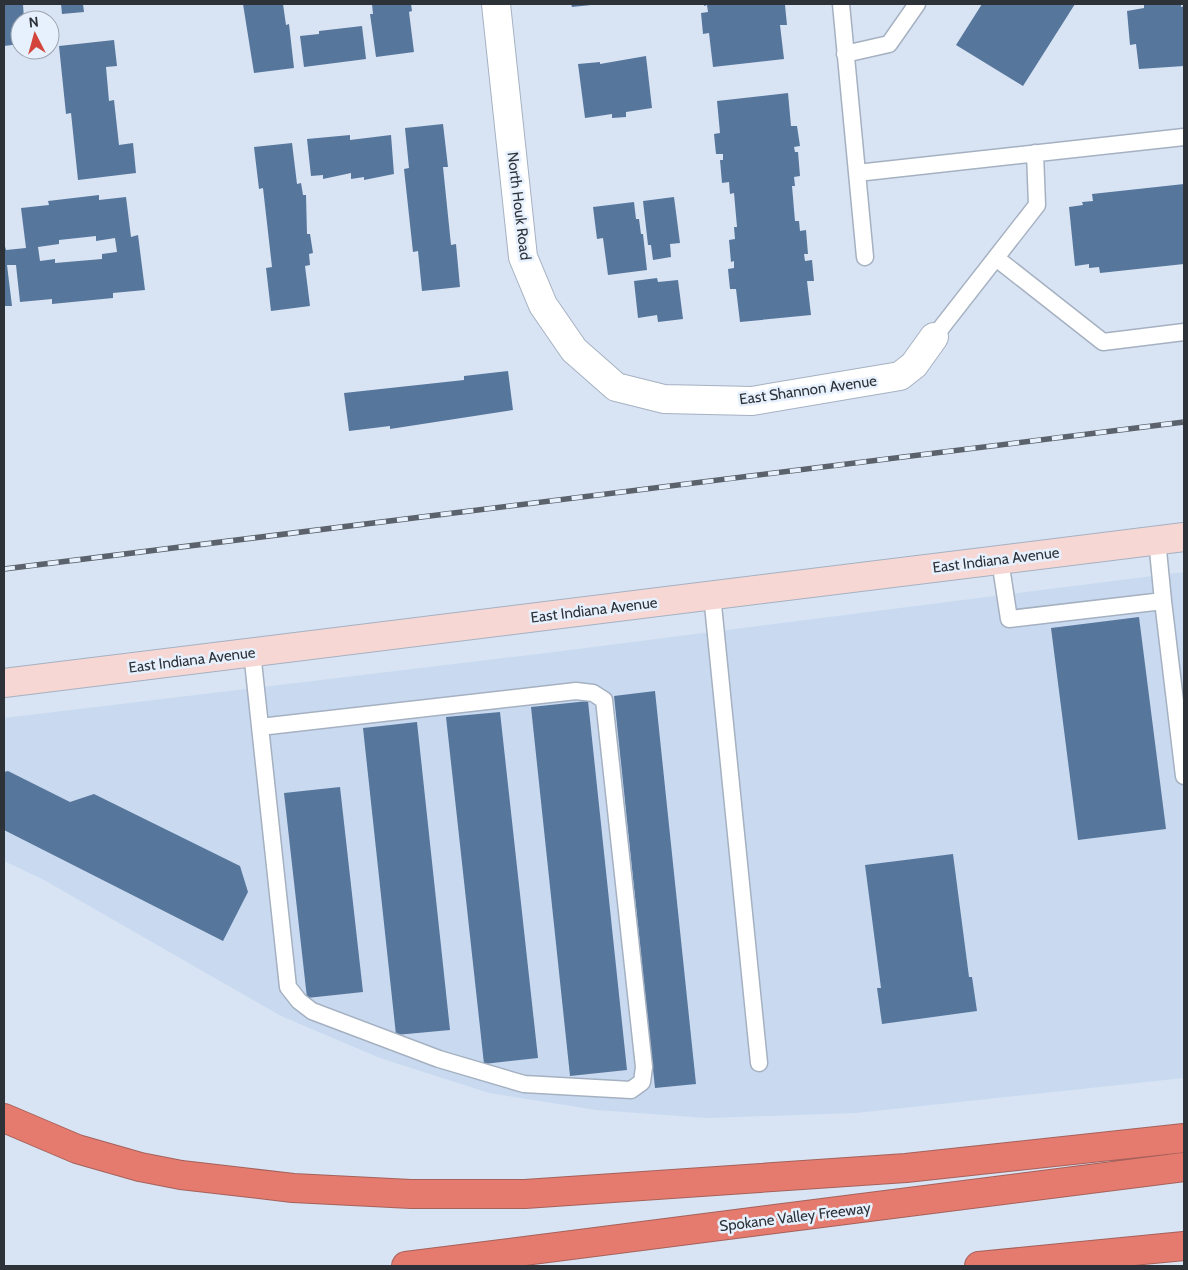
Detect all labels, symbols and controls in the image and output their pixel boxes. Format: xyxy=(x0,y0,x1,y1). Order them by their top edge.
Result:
north arrow xyxy=(10,10,60,60)
text: N xyxy=(28,13,40,32)
street label: North Houk Road xyxy=(503,151,535,261)
street label: East Shannon Avenue xyxy=(738,371,878,409)
street label: East Indiana Avenue xyxy=(932,543,1061,577)
street label: East Indiana Avenue xyxy=(530,593,659,627)
street label: East Indiana Avenue xyxy=(128,643,257,677)
street label: Spokane Valley Freeway xyxy=(718,1199,872,1235)

